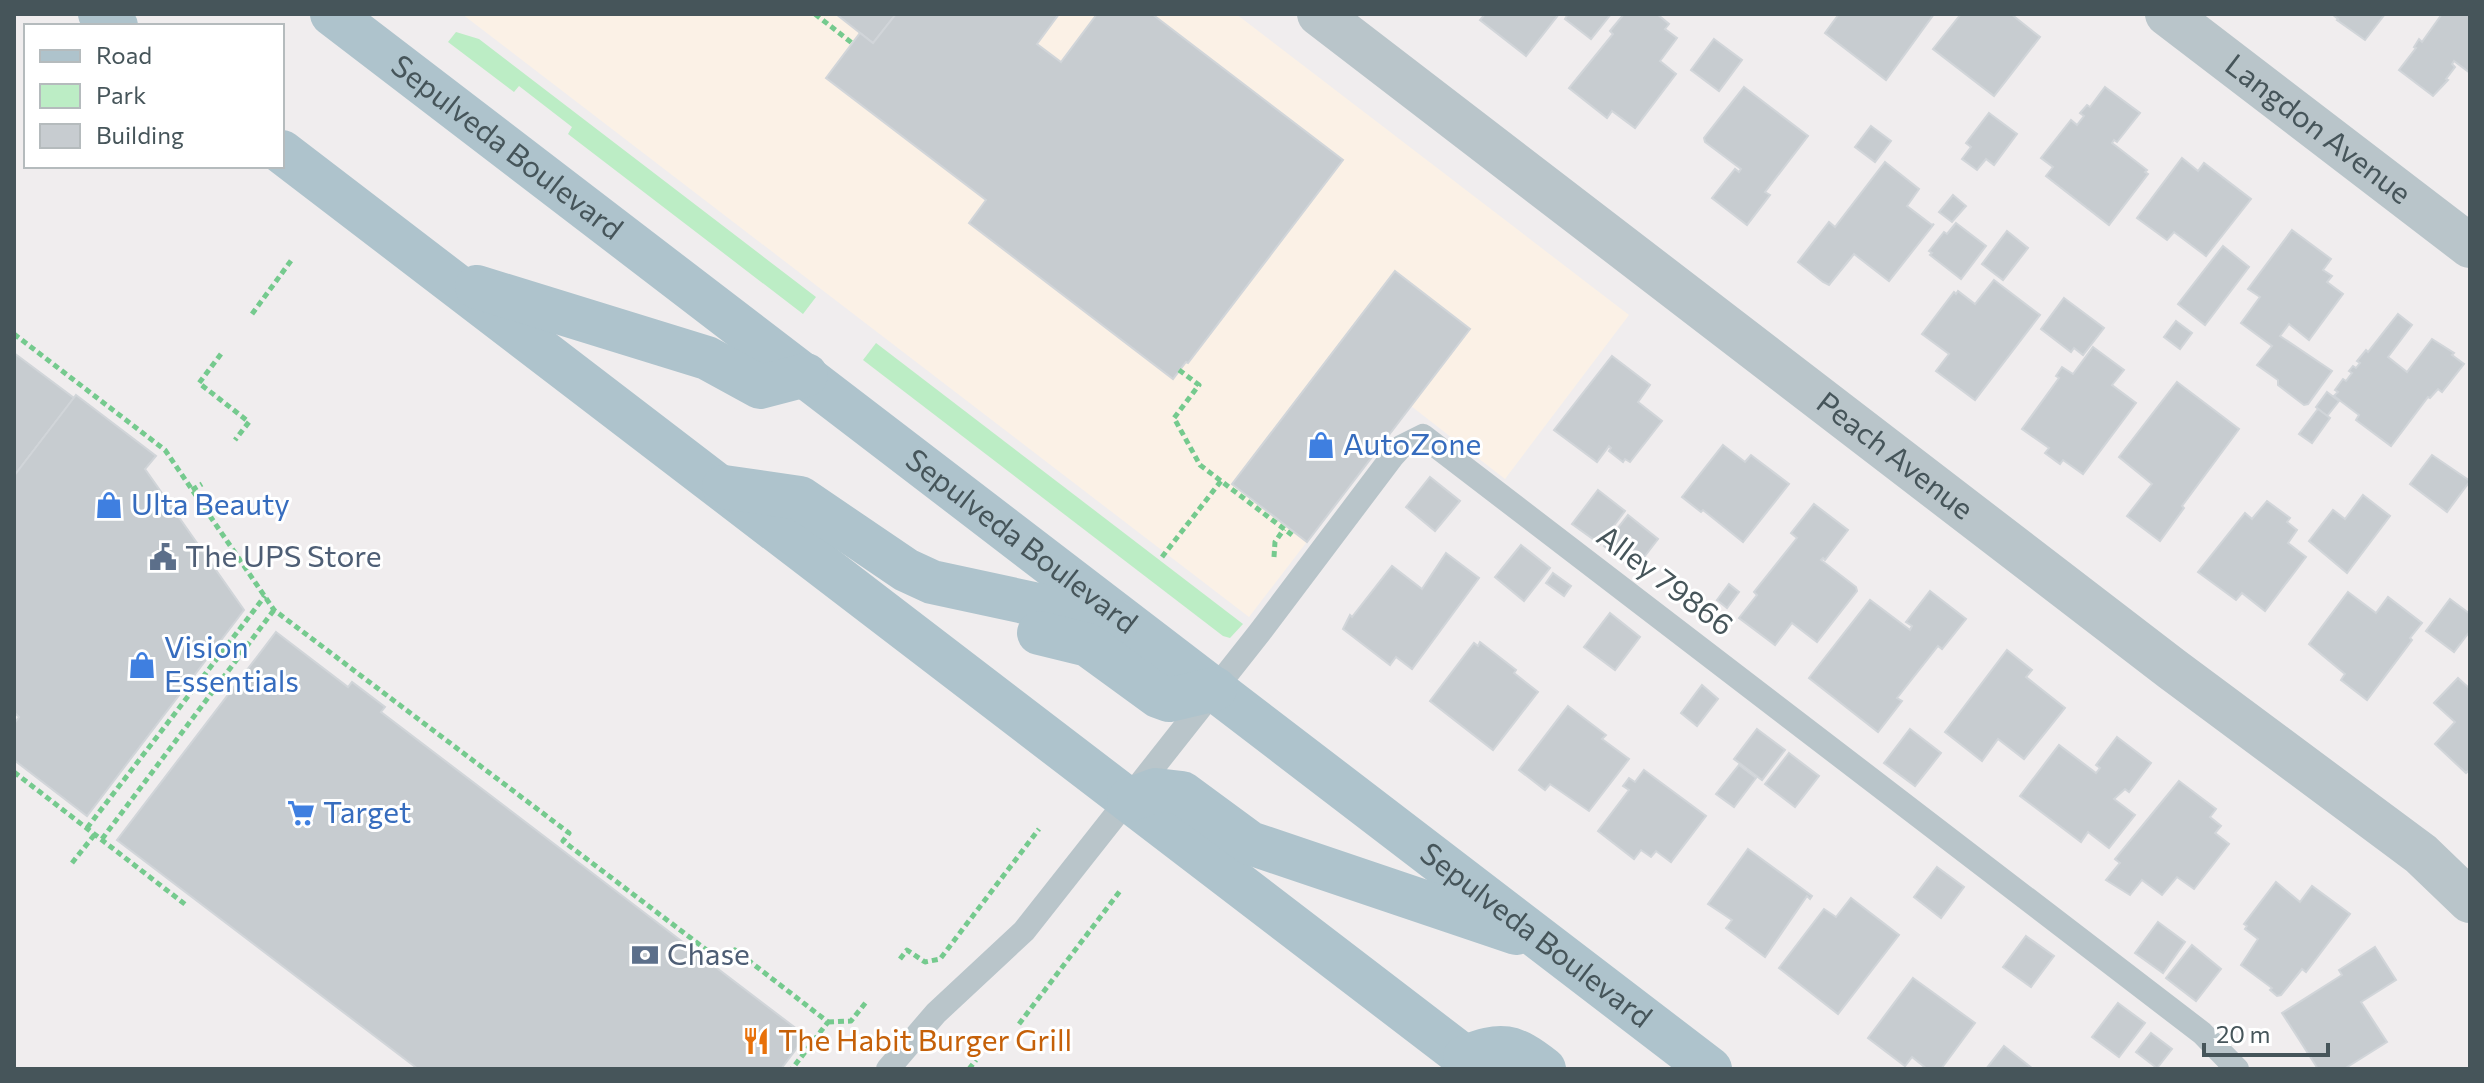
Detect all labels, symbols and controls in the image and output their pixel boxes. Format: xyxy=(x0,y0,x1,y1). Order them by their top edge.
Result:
legend xyxy=(24,24,284,168)
text: Road xyxy=(96,40,152,69)
street label: Sepulveda Boulevard xyxy=(385,45,631,246)
street label: Langdon Avenue xyxy=(2219,45,2420,210)
text: Park xyxy=(96,80,146,109)
text: Building xyxy=(96,120,184,149)
street label: Peach Avenue xyxy=(1811,382,1982,526)
place label: AutoZone xyxy=(1343,424,1481,461)
shop icon: AutoZone xyxy=(1306,430,1336,460)
street label: Sepulveda Boulevard xyxy=(900,439,1146,640)
place label: Ulta Beauty xyxy=(131,484,290,521)
shop icon: Ulta Beauty xyxy=(94,490,124,520)
street label: Alley 79866 xyxy=(1591,516,1742,642)
place label: The UPS Store xyxy=(185,536,382,573)
public building icon: The UPS Store xyxy=(148,542,178,572)
place label: Vision Essentials xyxy=(164,627,299,698)
shop icon: Vision Essentials xyxy=(127,650,157,680)
place label: Target xyxy=(323,792,411,829)
supermarket icon: Target xyxy=(286,798,316,828)
street label: Sepulveda Boulevard xyxy=(1414,833,1660,1034)
place label: Chase xyxy=(667,934,750,971)
bank icon: Chase xyxy=(630,940,660,970)
scale bar xyxy=(2204,1007,2328,1057)
text: 20 m xyxy=(2216,1019,2270,1048)
place label: The Habit Burger Grill xyxy=(778,1020,1072,1057)
restaurant icon: The Habit Burger Grill xyxy=(741,1026,771,1056)

